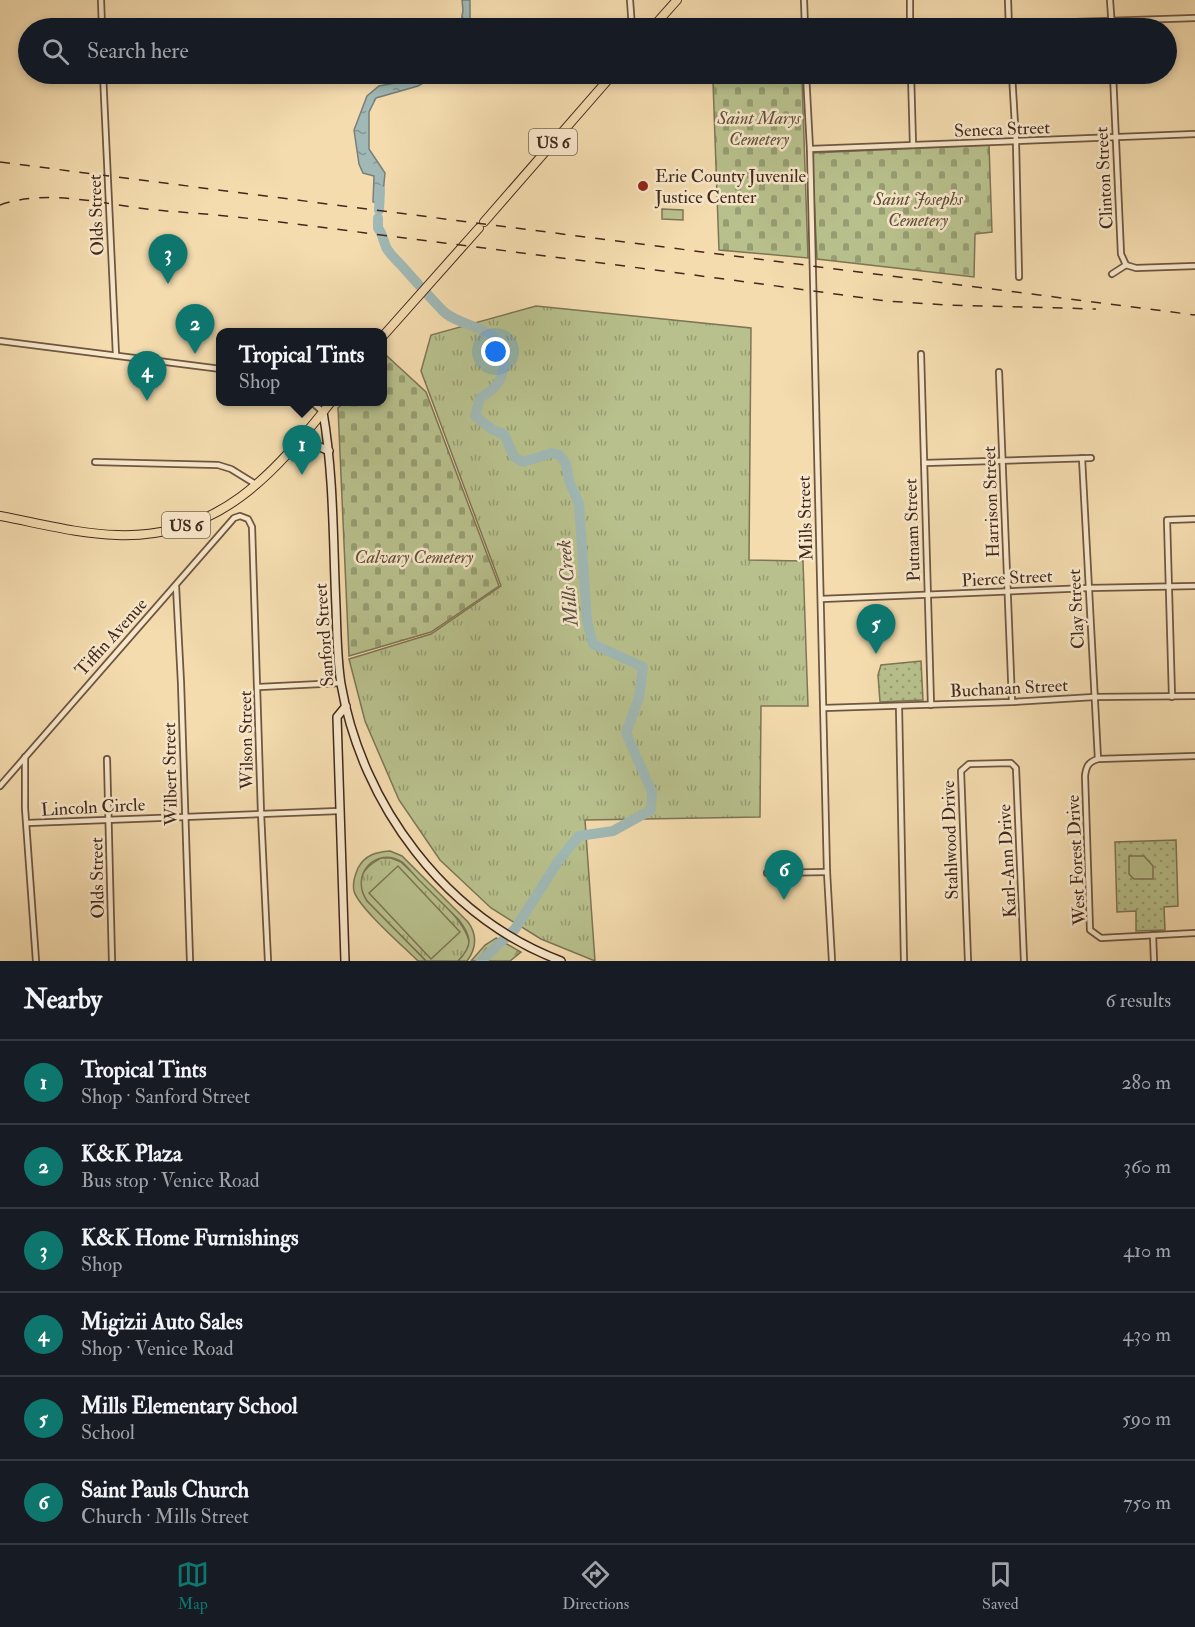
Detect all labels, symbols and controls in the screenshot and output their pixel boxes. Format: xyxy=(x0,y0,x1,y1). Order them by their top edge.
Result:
search box xyxy=(18,18,1177,84)
icon: search xyxy=(39,35,72,68)
text: Search here xyxy=(87,37,189,65)
park label: Saint Marys Cemetery xyxy=(716,107,802,151)
street label: Seneca Street xyxy=(954,116,1051,143)
street label: Clinton Street xyxy=(1090,126,1119,230)
road number: US 6 xyxy=(529,129,577,155)
place label: Erie County Juvenile Justice Center xyxy=(654,165,807,209)
street label: Olds Street xyxy=(84,174,109,256)
marker: Erie County Juvenile Justice Center xyxy=(636,179,650,193)
park label: Saint Josephs Cemetery xyxy=(872,188,964,232)
pin: 3 xyxy=(148,234,188,284)
pin: 2 xyxy=(176,304,214,354)
popup xyxy=(216,328,387,406)
your location xyxy=(481,337,510,366)
text: Tropical Tints xyxy=(239,341,364,369)
pin: 4 xyxy=(128,352,166,401)
text: Shop xyxy=(239,369,280,394)
pin: 1 xyxy=(282,426,322,475)
street label: Harrison Street xyxy=(978,446,1005,558)
street label: Mills Street xyxy=(793,475,818,561)
street label: Putnam Street xyxy=(899,478,926,582)
road number: US 6 xyxy=(162,512,210,538)
water label: Mills Creek xyxy=(551,539,584,628)
park label: Calvary Cemetery xyxy=(355,546,474,569)
street label: Pierce Street xyxy=(961,565,1053,592)
street label: Clay Street xyxy=(1063,568,1090,650)
street label: Sanford Street xyxy=(309,582,340,688)
street label: Tiffin Avenue xyxy=(70,593,153,681)
pin: 5 xyxy=(856,604,896,654)
street label: Buchanan Street xyxy=(949,674,1069,703)
street label: Wilson Street xyxy=(234,690,259,791)
street label: Wilbert Street xyxy=(158,722,183,827)
street label: Stahlwood Drive xyxy=(937,779,964,900)
street label: Lincoln Circle xyxy=(40,793,146,822)
street label: West Forest Drive xyxy=(1062,794,1091,927)
street label: Karl-Ann Drive xyxy=(993,803,1022,918)
street label: Olds Street xyxy=(85,837,110,919)
pin: 6 xyxy=(764,850,804,900)
text: Nearby xyxy=(24,984,102,1016)
text: 6 results xyxy=(1105,988,1171,1013)
text: Tropical Tints xyxy=(81,1056,206,1084)
text: 1 xyxy=(40,1070,47,1095)
text: 280 m xyxy=(1121,1070,1171,1095)
text: Shop · Sanford Street xyxy=(81,1084,250,1109)
text: K&K Plaza xyxy=(81,1140,182,1168)
text: 2 xyxy=(38,1154,49,1179)
text: 360 m xyxy=(1123,1154,1171,1179)
text: Bus stop · Venice Road xyxy=(81,1168,260,1193)
text: K&K Home Furnishings xyxy=(81,1224,299,1252)
text: 3 xyxy=(40,1238,47,1263)
text: 410 m xyxy=(1123,1238,1171,1263)
text: Shop xyxy=(81,1252,122,1277)
text: Migizii Auto Sales xyxy=(81,1308,243,1336)
text: 4 xyxy=(38,1322,49,1347)
text: 430 m xyxy=(1123,1322,1171,1347)
text: Shop · Venice Road xyxy=(81,1336,234,1361)
text: Mills Elementary School xyxy=(81,1392,298,1420)
text: 5 xyxy=(39,1406,48,1431)
text: 590 m xyxy=(1122,1406,1171,1431)
text: School xyxy=(81,1420,135,1445)
text: Saint Pauls Church xyxy=(81,1476,249,1504)
text: 6 xyxy=(38,1490,49,1515)
text: 750 m xyxy=(1123,1490,1171,1515)
text: Church · Mills Street xyxy=(81,1504,249,1529)
tab: Map xyxy=(176,1558,209,1614)
tab: Directions xyxy=(562,1558,629,1614)
tab: Saved xyxy=(982,1558,1019,1614)

